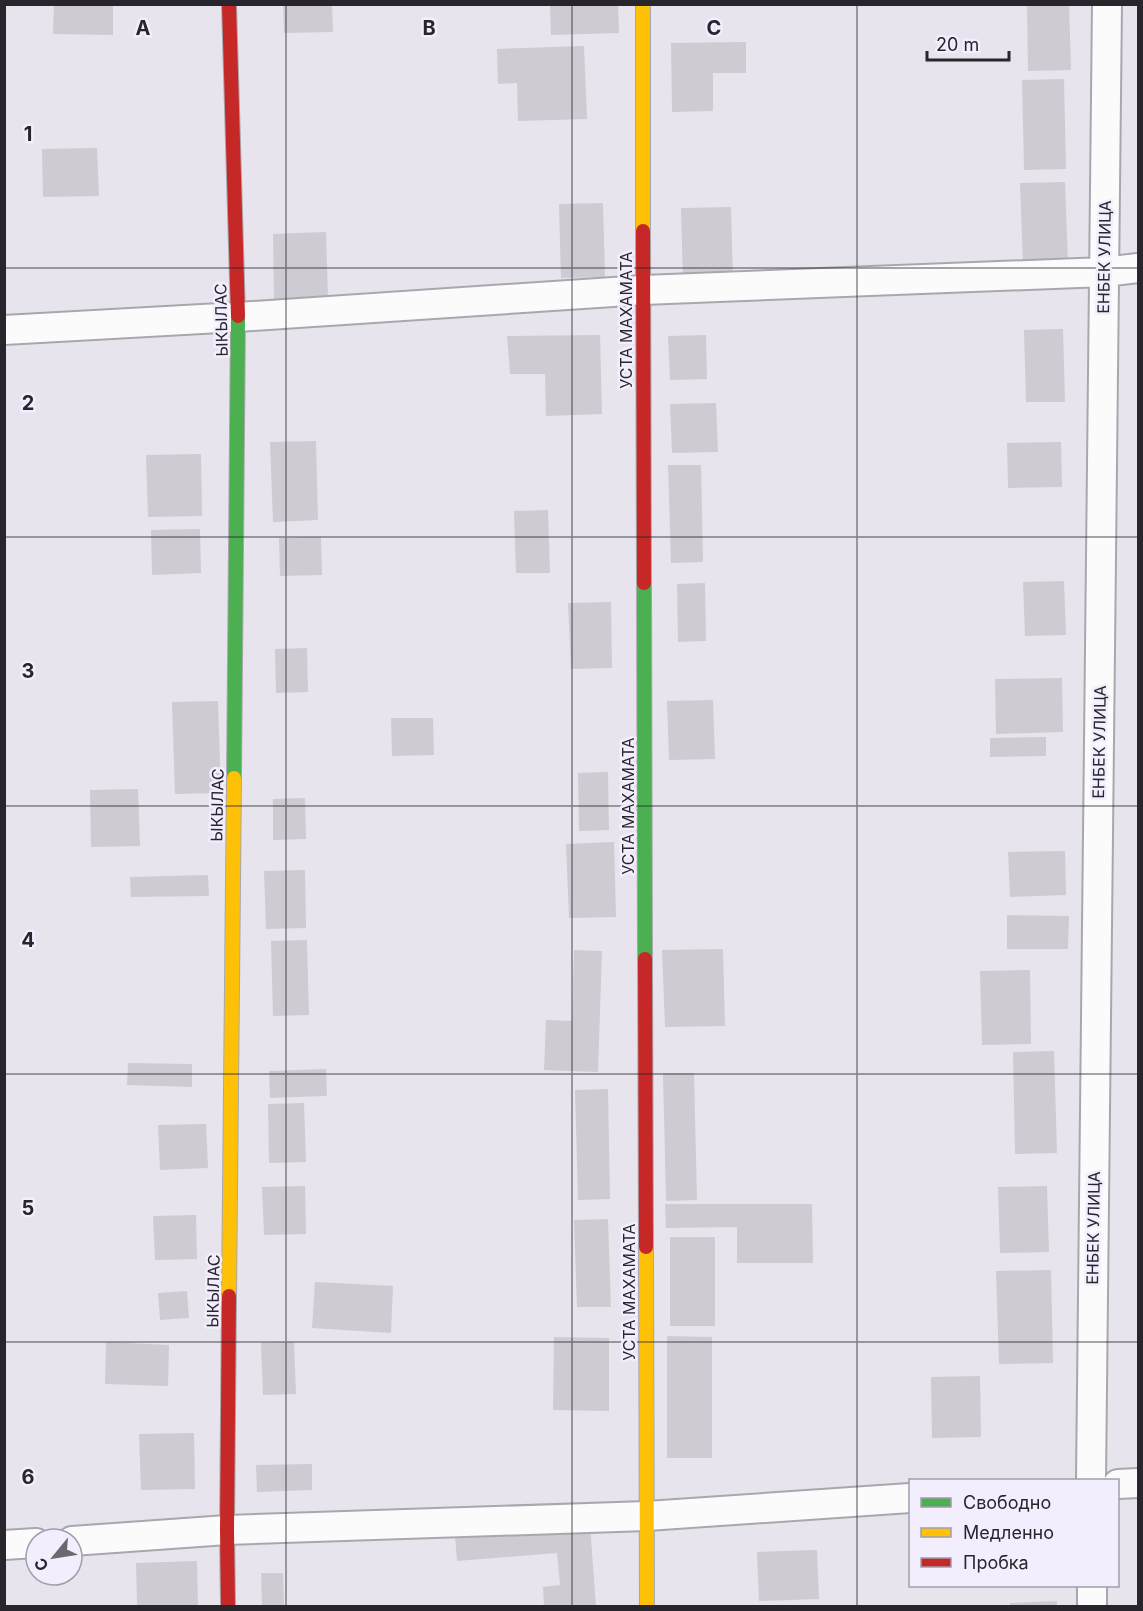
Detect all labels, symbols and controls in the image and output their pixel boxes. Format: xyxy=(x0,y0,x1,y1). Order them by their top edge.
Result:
text: A xyxy=(136,16,151,40)
text: B xyxy=(422,16,436,40)
text: C xyxy=(707,16,721,40)
scale bar xyxy=(927,24,1010,62)
text: 20 m xyxy=(936,34,979,55)
text: 1 xyxy=(24,122,32,146)
street label: ЕНБЕК УЛИЦА xyxy=(1093,200,1115,314)
street label: УСТА МАХАМАТА xyxy=(616,251,636,389)
street label: ЫКЫЛАС xyxy=(210,283,232,357)
text: 2 xyxy=(22,391,34,415)
text: 3 xyxy=(22,659,34,683)
street label: ЕНБЕК УЛИЦА xyxy=(1088,685,1110,799)
street label: УСТА МАХАМАТА xyxy=(618,737,638,875)
street label: ЫКЫЛАС xyxy=(206,768,228,842)
text: 4 xyxy=(21,928,35,952)
street label: ЕНБЕК УЛИЦА xyxy=(1082,1171,1104,1285)
text: 5 xyxy=(22,1196,34,1220)
street label: УСТА МАХАМАТА xyxy=(619,1223,639,1361)
street label: ЫКЫЛАС xyxy=(202,1254,224,1328)
text: 6 xyxy=(22,1465,35,1489)
legend xyxy=(909,1479,1119,1587)
text: Свободно xyxy=(963,1492,1051,1513)
text: Медленно xyxy=(963,1522,1054,1543)
north arrow xyxy=(24,1527,84,1587)
text: Пробка xyxy=(963,1552,1029,1573)
text: С xyxy=(29,1554,53,1575)

